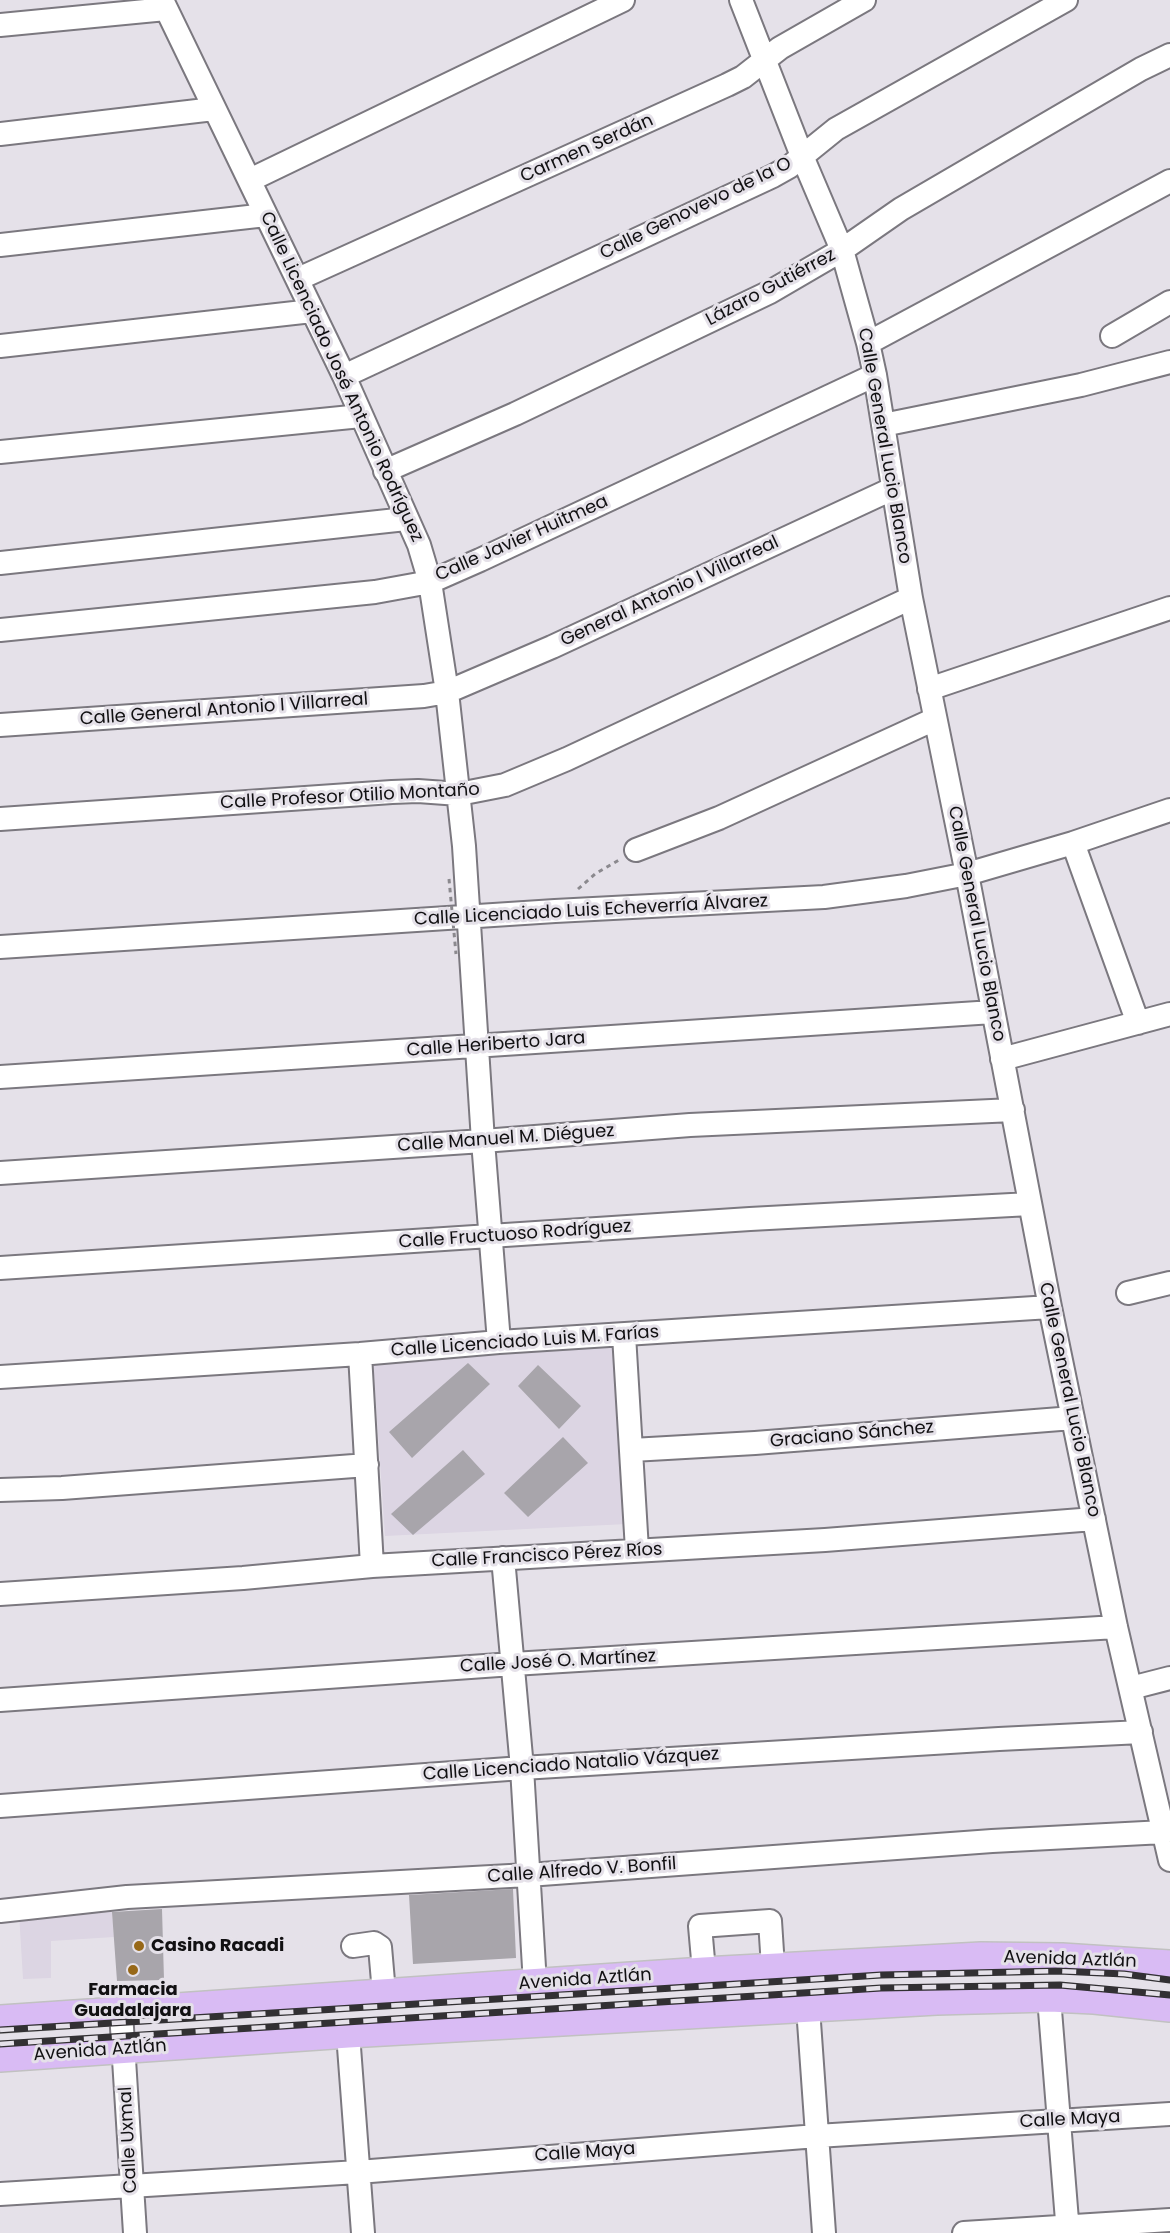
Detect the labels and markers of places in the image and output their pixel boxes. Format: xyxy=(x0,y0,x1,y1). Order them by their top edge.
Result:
place label: Casino Racadi xyxy=(151,1935,284,1957)
marker: Casino Racadi xyxy=(132,1939,146,1953)
marker: Farmacia Guadalajara xyxy=(126,1963,140,1977)
place label: Farmacia Guadalajara xyxy=(74,1979,192,2022)

